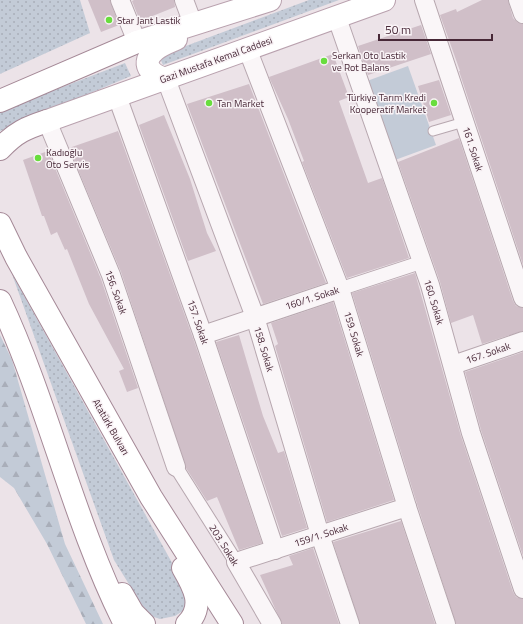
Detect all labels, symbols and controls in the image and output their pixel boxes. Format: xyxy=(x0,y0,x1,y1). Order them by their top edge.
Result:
place label: Star Jant Lastik xyxy=(117,13,181,28)
marker: Star Jant Lastik xyxy=(104,15,114,25)
scale bar xyxy=(379,16,492,42)
text: 50 m xyxy=(385,20,411,39)
street label: Gazi Mustafa Kemal Caddesi xyxy=(158,33,274,87)
place label: Serkan Oto Lastik ve Rot Balans xyxy=(332,48,406,75)
marker: Serkan Oto Lastik ve Rot Balans xyxy=(319,56,329,66)
place label: Türkiye Tarım Kredi Kooperatif Market xyxy=(347,90,426,117)
place label: Tan Market xyxy=(217,96,264,111)
marker: Tan Market xyxy=(204,98,214,108)
marker: Türkiye Tarım Kredi Kooperatif Market xyxy=(429,98,439,108)
street label: 161. Sokak xyxy=(459,125,487,174)
place label: Kadıoğlu Oto Servis xyxy=(46,145,90,172)
marker: Kadıoğlu Oto Servis xyxy=(33,153,43,163)
street label: 156. Sokak xyxy=(101,268,131,317)
street label: 160. Sokak xyxy=(420,278,448,327)
street label: 160/1. Sokak xyxy=(283,282,341,314)
street label: 157. Sokak xyxy=(183,298,213,347)
street label: 159. Sokak xyxy=(340,310,368,359)
street label: 158. Sokak xyxy=(250,325,278,374)
street label: 167. Sokak xyxy=(464,338,513,368)
street label: Atatürk Bulvarı xyxy=(89,396,133,458)
street label: 159/1. Sokak xyxy=(292,519,350,551)
street label: 203. Sokak xyxy=(205,521,243,569)

